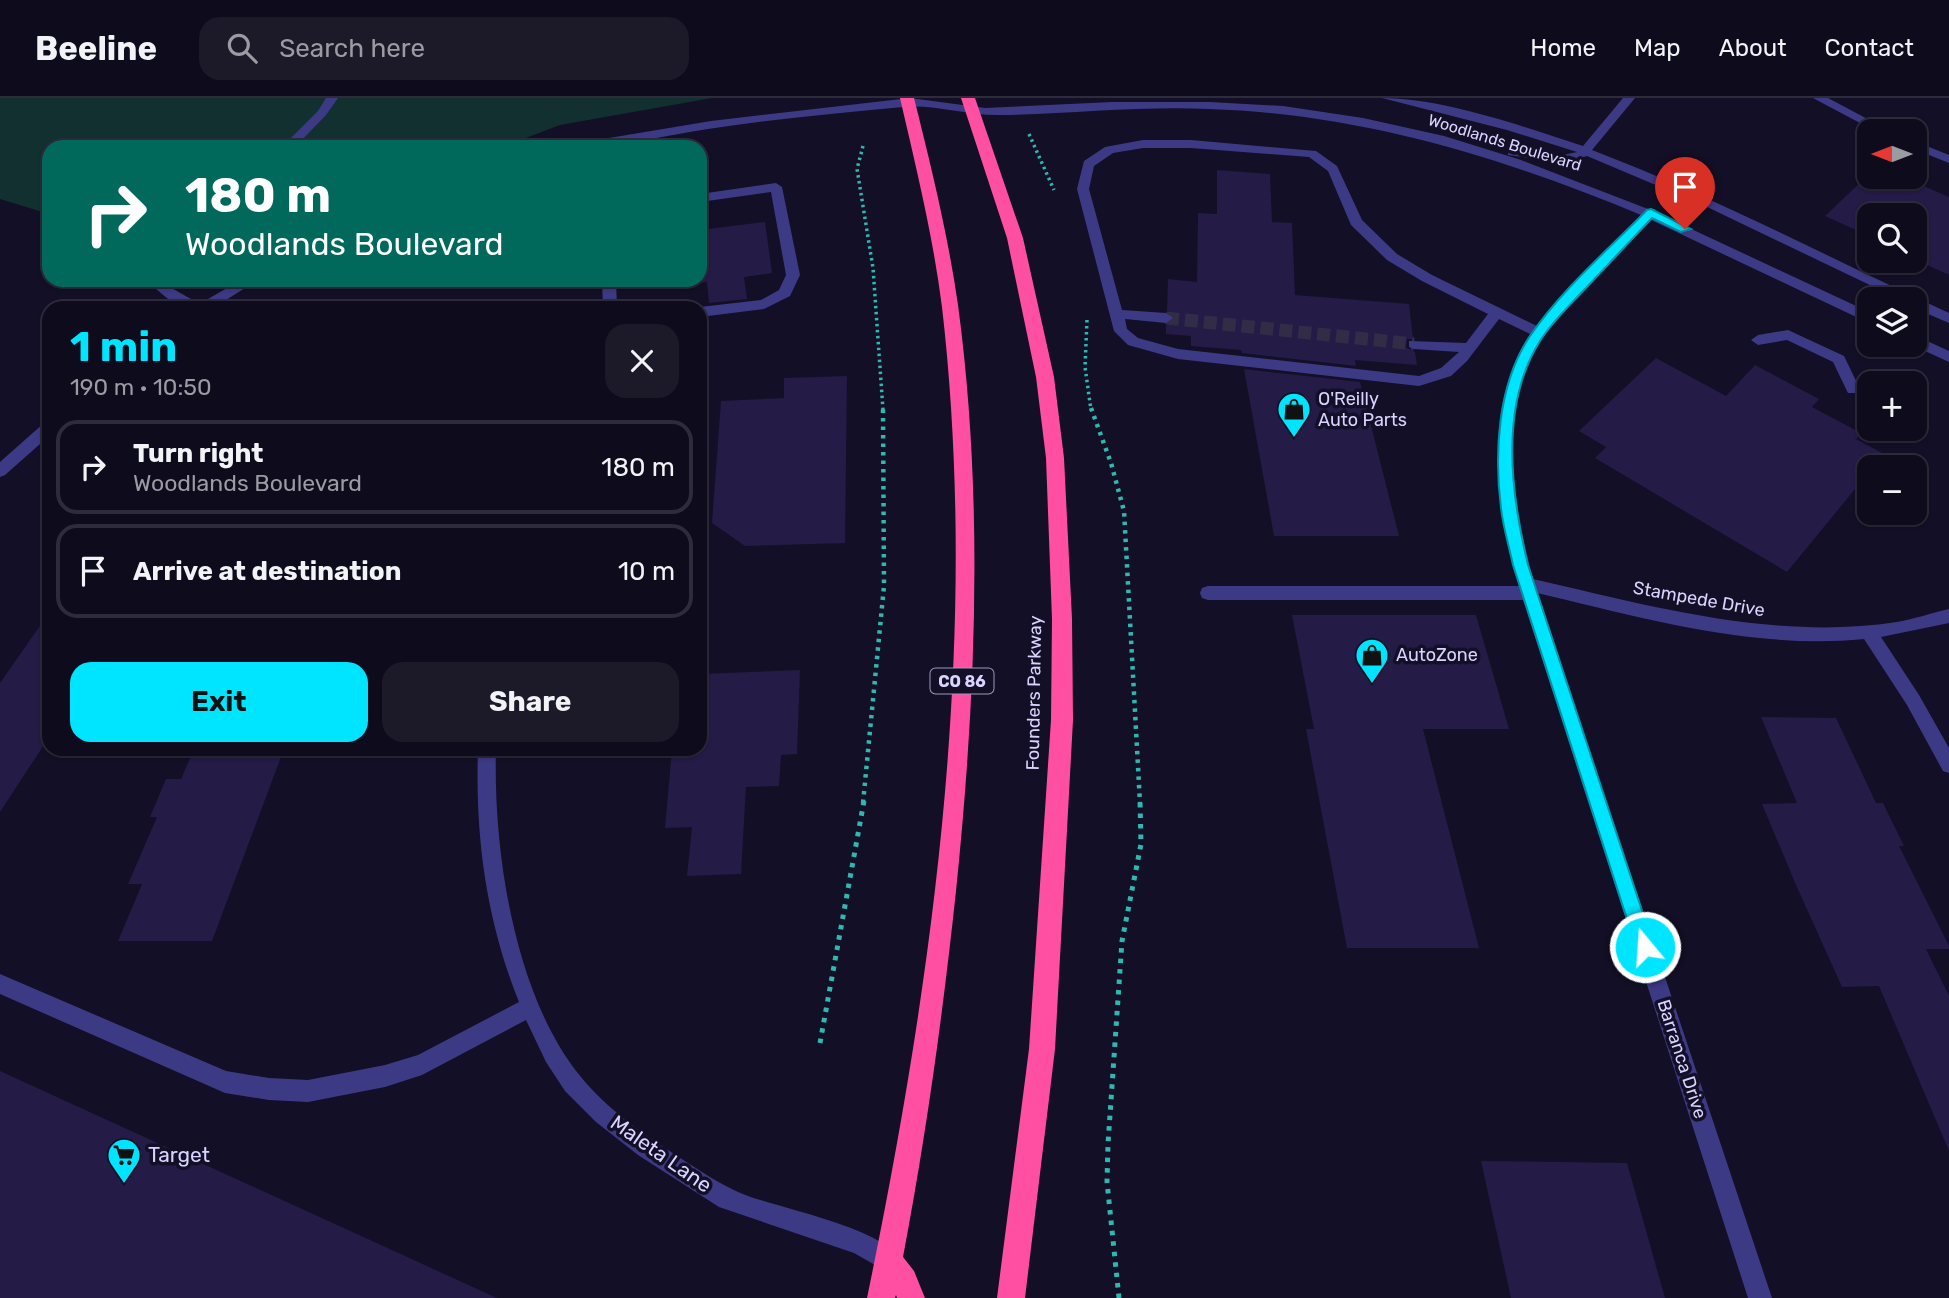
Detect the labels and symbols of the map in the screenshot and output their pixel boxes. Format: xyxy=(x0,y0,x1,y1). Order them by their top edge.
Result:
street label: Woodlands Boulevard xyxy=(1426,110,1584,175)
north arrow xyxy=(1857,119,1927,189)
pin xyxy=(1655,157,1715,229)
place label: O'Reilly Auto Parts xyxy=(1318,388,1407,431)
shop icon: O'Reilly Auto Parts xyxy=(1275,390,1313,439)
street label: Stampede Drive xyxy=(1631,577,1767,621)
street label: Founders Parkway xyxy=(1022,615,1046,771)
shop icon: AutoZone xyxy=(1353,636,1391,685)
place label: AutoZone xyxy=(1396,644,1478,666)
road number: CO 86 xyxy=(930,668,993,694)
position arrow xyxy=(1608,910,1682,984)
street label: Barranca Drive xyxy=(1652,997,1712,1121)
street label: Maleta Lane xyxy=(606,1110,717,1198)
supermarket icon: Target xyxy=(105,1136,143,1185)
place label: Target xyxy=(148,1142,210,1167)

